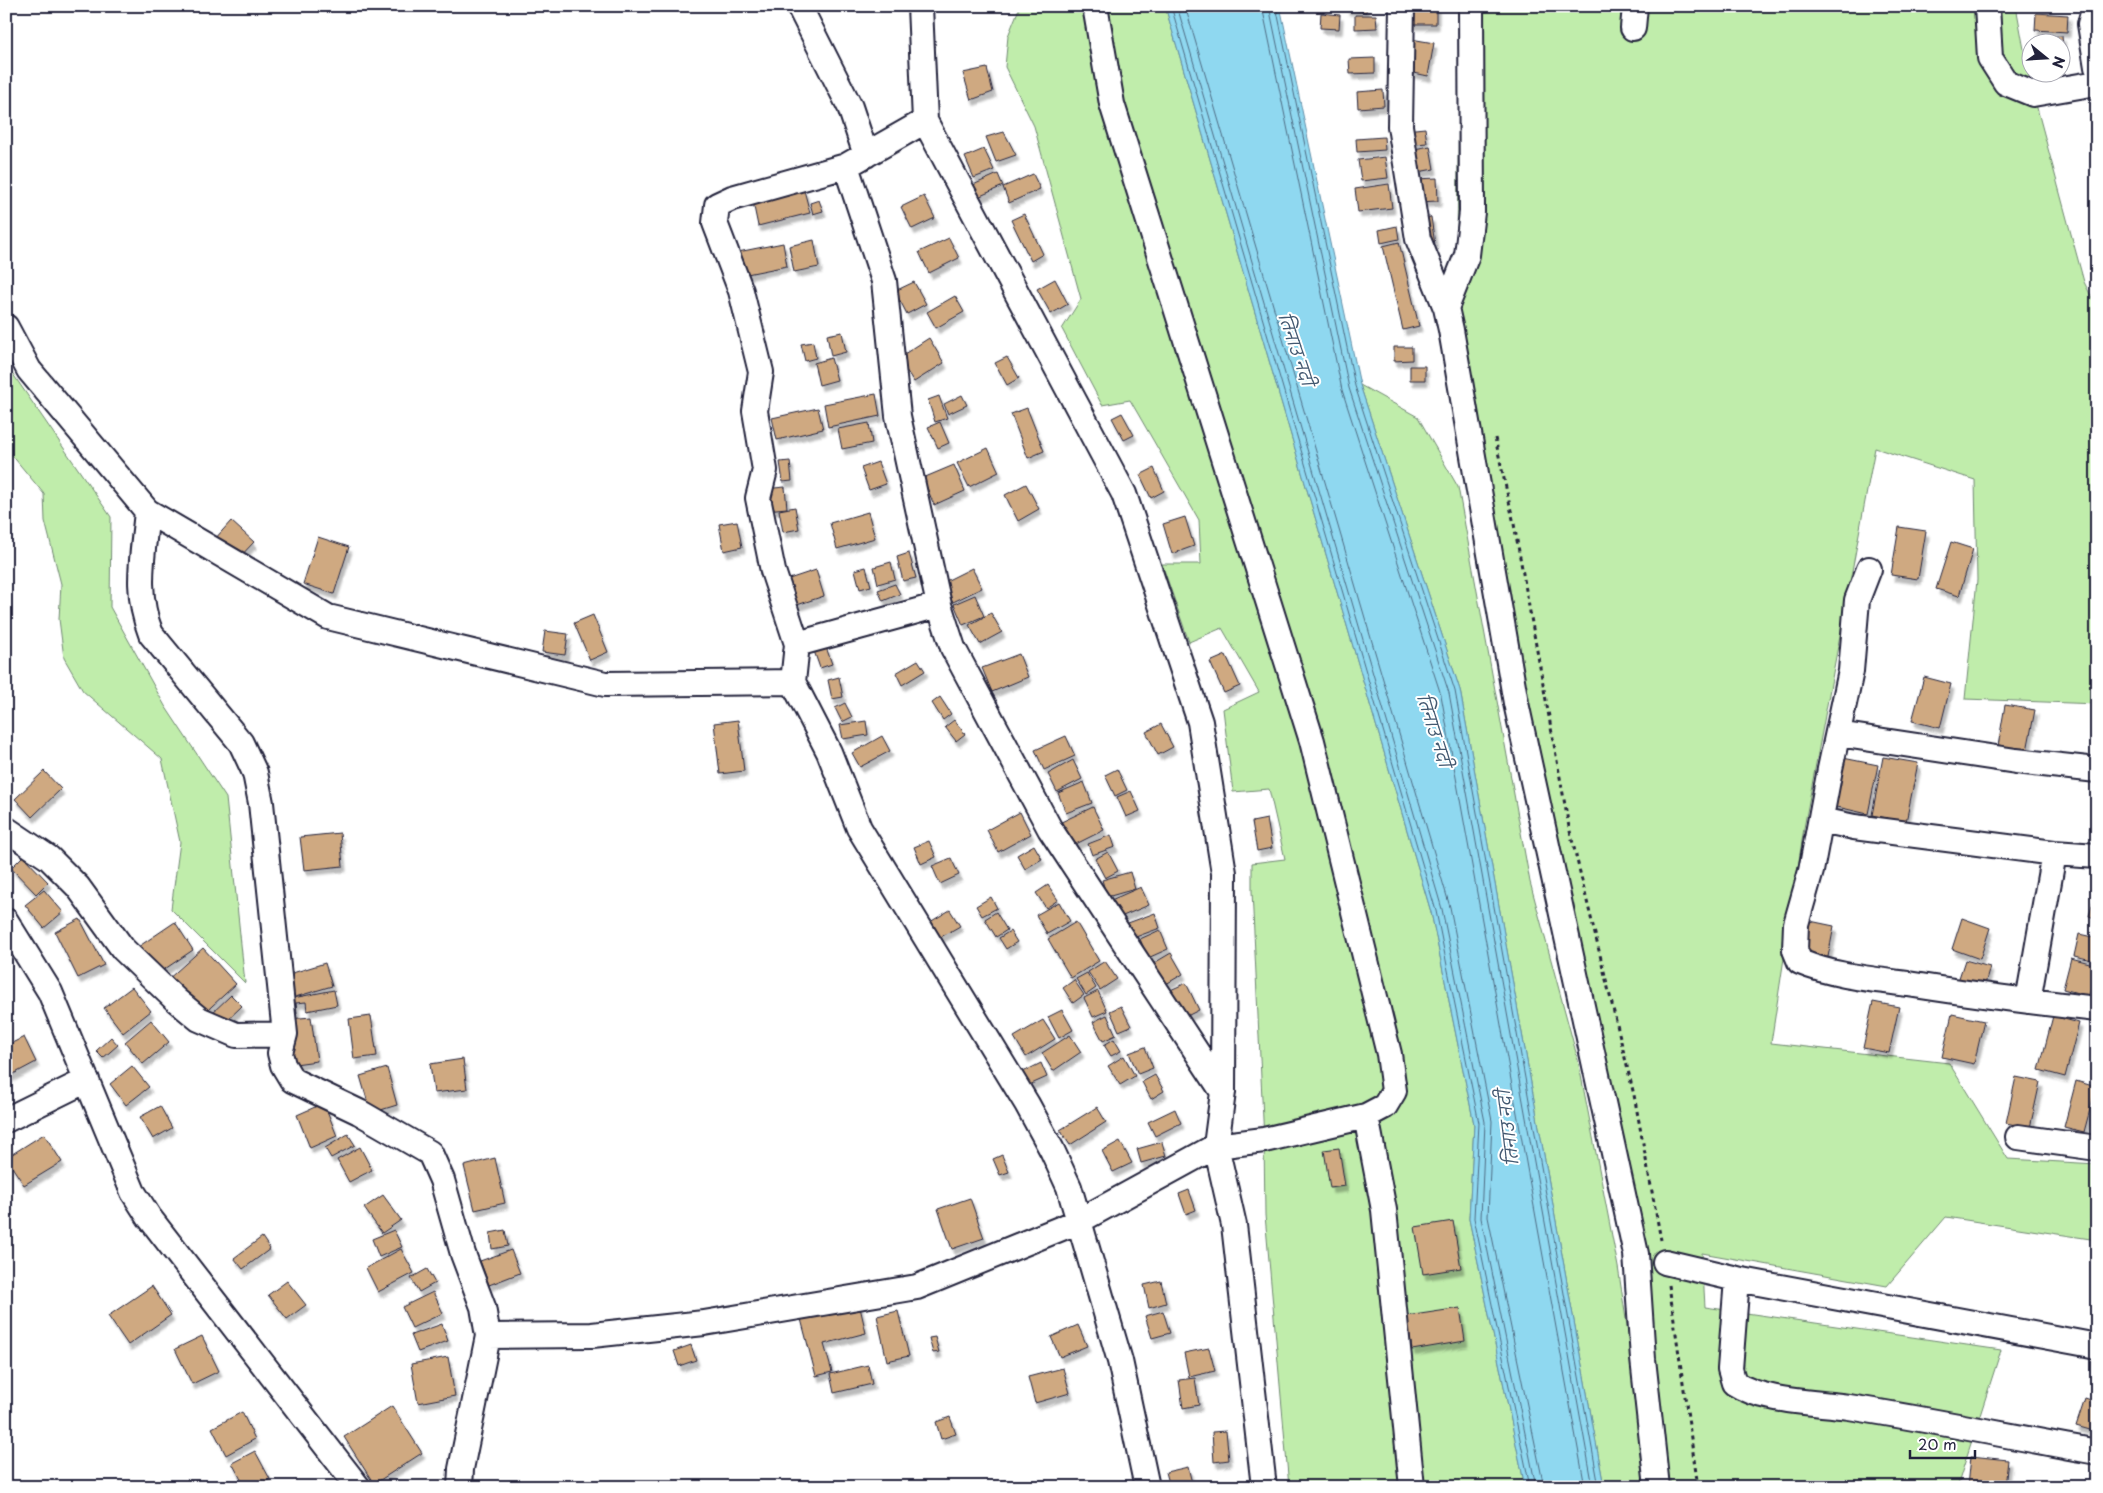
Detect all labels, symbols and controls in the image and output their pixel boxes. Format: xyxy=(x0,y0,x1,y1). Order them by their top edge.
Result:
north arrow xyxy=(2020,32,2070,82)
text: N xyxy=(2047,54,2071,71)
water label: तिनाउ नदी xyxy=(1273,309,1322,393)
water label: तिनाउ नदी xyxy=(1412,690,1459,774)
water label: तिनाउ नदी xyxy=(1490,1085,1524,1167)
scale bar xyxy=(1910,1428,1976,1460)
text: 20 m xyxy=(1918,1432,1957,1455)

